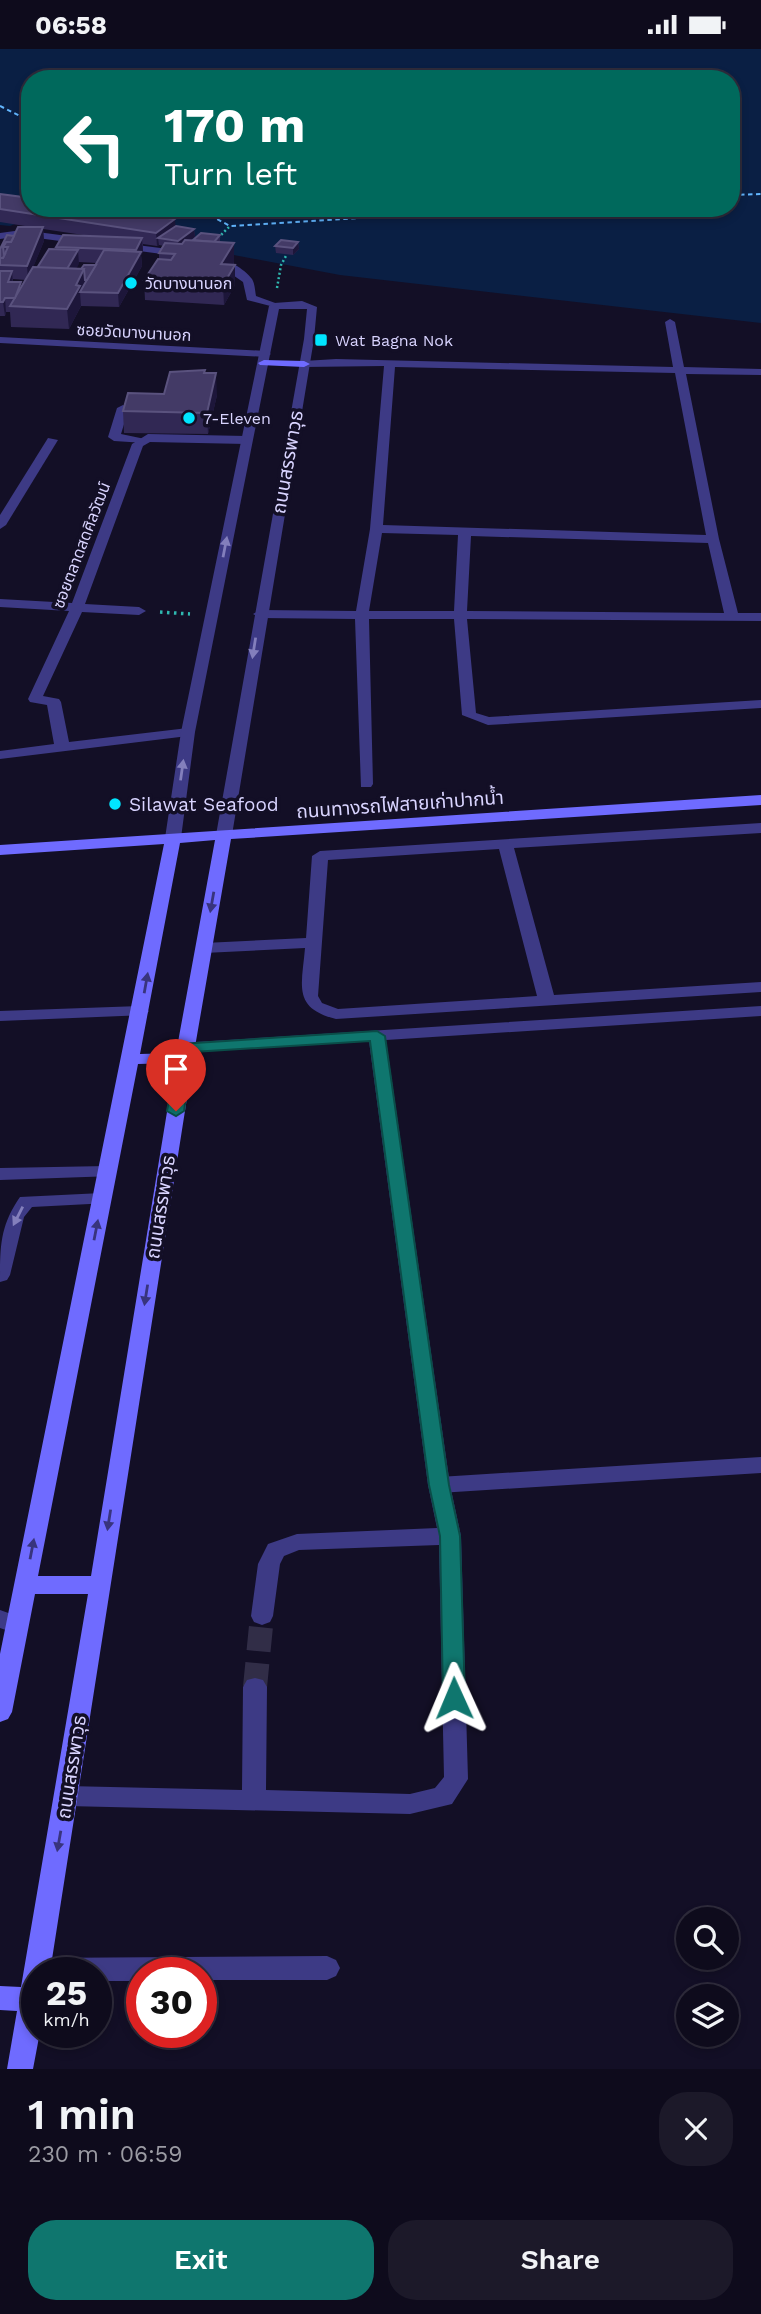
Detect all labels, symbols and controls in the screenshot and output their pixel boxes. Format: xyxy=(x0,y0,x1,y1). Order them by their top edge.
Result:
text: 06:58 xyxy=(35,10,107,40)
text: 170 m xyxy=(164,96,305,154)
icon: left xyxy=(49,98,140,189)
text: Turn left xyxy=(164,155,297,193)
place label: วัดบางนานอก xyxy=(145,274,232,293)
marker: วัดบางนานอก xyxy=(123,275,139,291)
street label: ซอยวัดบางนานอก xyxy=(76,320,192,345)
place label: Wat Bagna Nok xyxy=(335,331,453,350)
marker: Wat Bagna Nok xyxy=(313,332,329,348)
place label: 7-Eleven xyxy=(203,409,271,428)
street label: ถนนสรรพาวุธ xyxy=(267,409,308,516)
marker: 7-Eleven xyxy=(181,410,197,426)
street label: ซอยตลาดสดศิลวัฒน์ xyxy=(49,479,114,611)
one-way arrow xyxy=(220,536,231,558)
one-way arrow xyxy=(249,637,260,659)
one-way arrow xyxy=(177,759,188,781)
street label: ถนนทางรถไฟสายเก่าปากน้ำ xyxy=(295,784,505,823)
place label: Silawat Seafood xyxy=(129,793,279,816)
marker: Silawat Seafood xyxy=(107,796,123,812)
one-way arrow xyxy=(206,891,217,913)
one-way arrow xyxy=(141,972,152,994)
pin xyxy=(146,1039,206,1111)
icon: arrive xyxy=(157,1050,195,1088)
street label: ถนนสรรพาวุธ xyxy=(141,1154,180,1261)
one-way arrow xyxy=(13,1206,25,1226)
one-way arrow xyxy=(90,1219,101,1241)
one-way arrow xyxy=(140,1284,151,1306)
one-way arrow xyxy=(103,1509,114,1531)
one-way arrow xyxy=(27,1538,38,1560)
position arrow xyxy=(417,1661,491,1735)
street label: ถนนสรรพาวุธ xyxy=(52,1714,91,1821)
one-way arrow xyxy=(53,1831,64,1853)
map controls xyxy=(676,1907,739,2047)
button: search xyxy=(676,1907,739,1970)
speed limit sign: 30 xyxy=(126,1957,217,2048)
text: 25 xyxy=(46,1972,87,2014)
button: layers xyxy=(676,1984,739,2047)
text: km/h xyxy=(43,2009,90,2030)
text: 1 min xyxy=(28,2090,136,2139)
button: close xyxy=(659,2092,733,2166)
text: 230 m · 06:59 xyxy=(28,2141,182,2168)
button: Exit xyxy=(28,2220,374,2300)
button: Share xyxy=(388,2220,733,2300)

